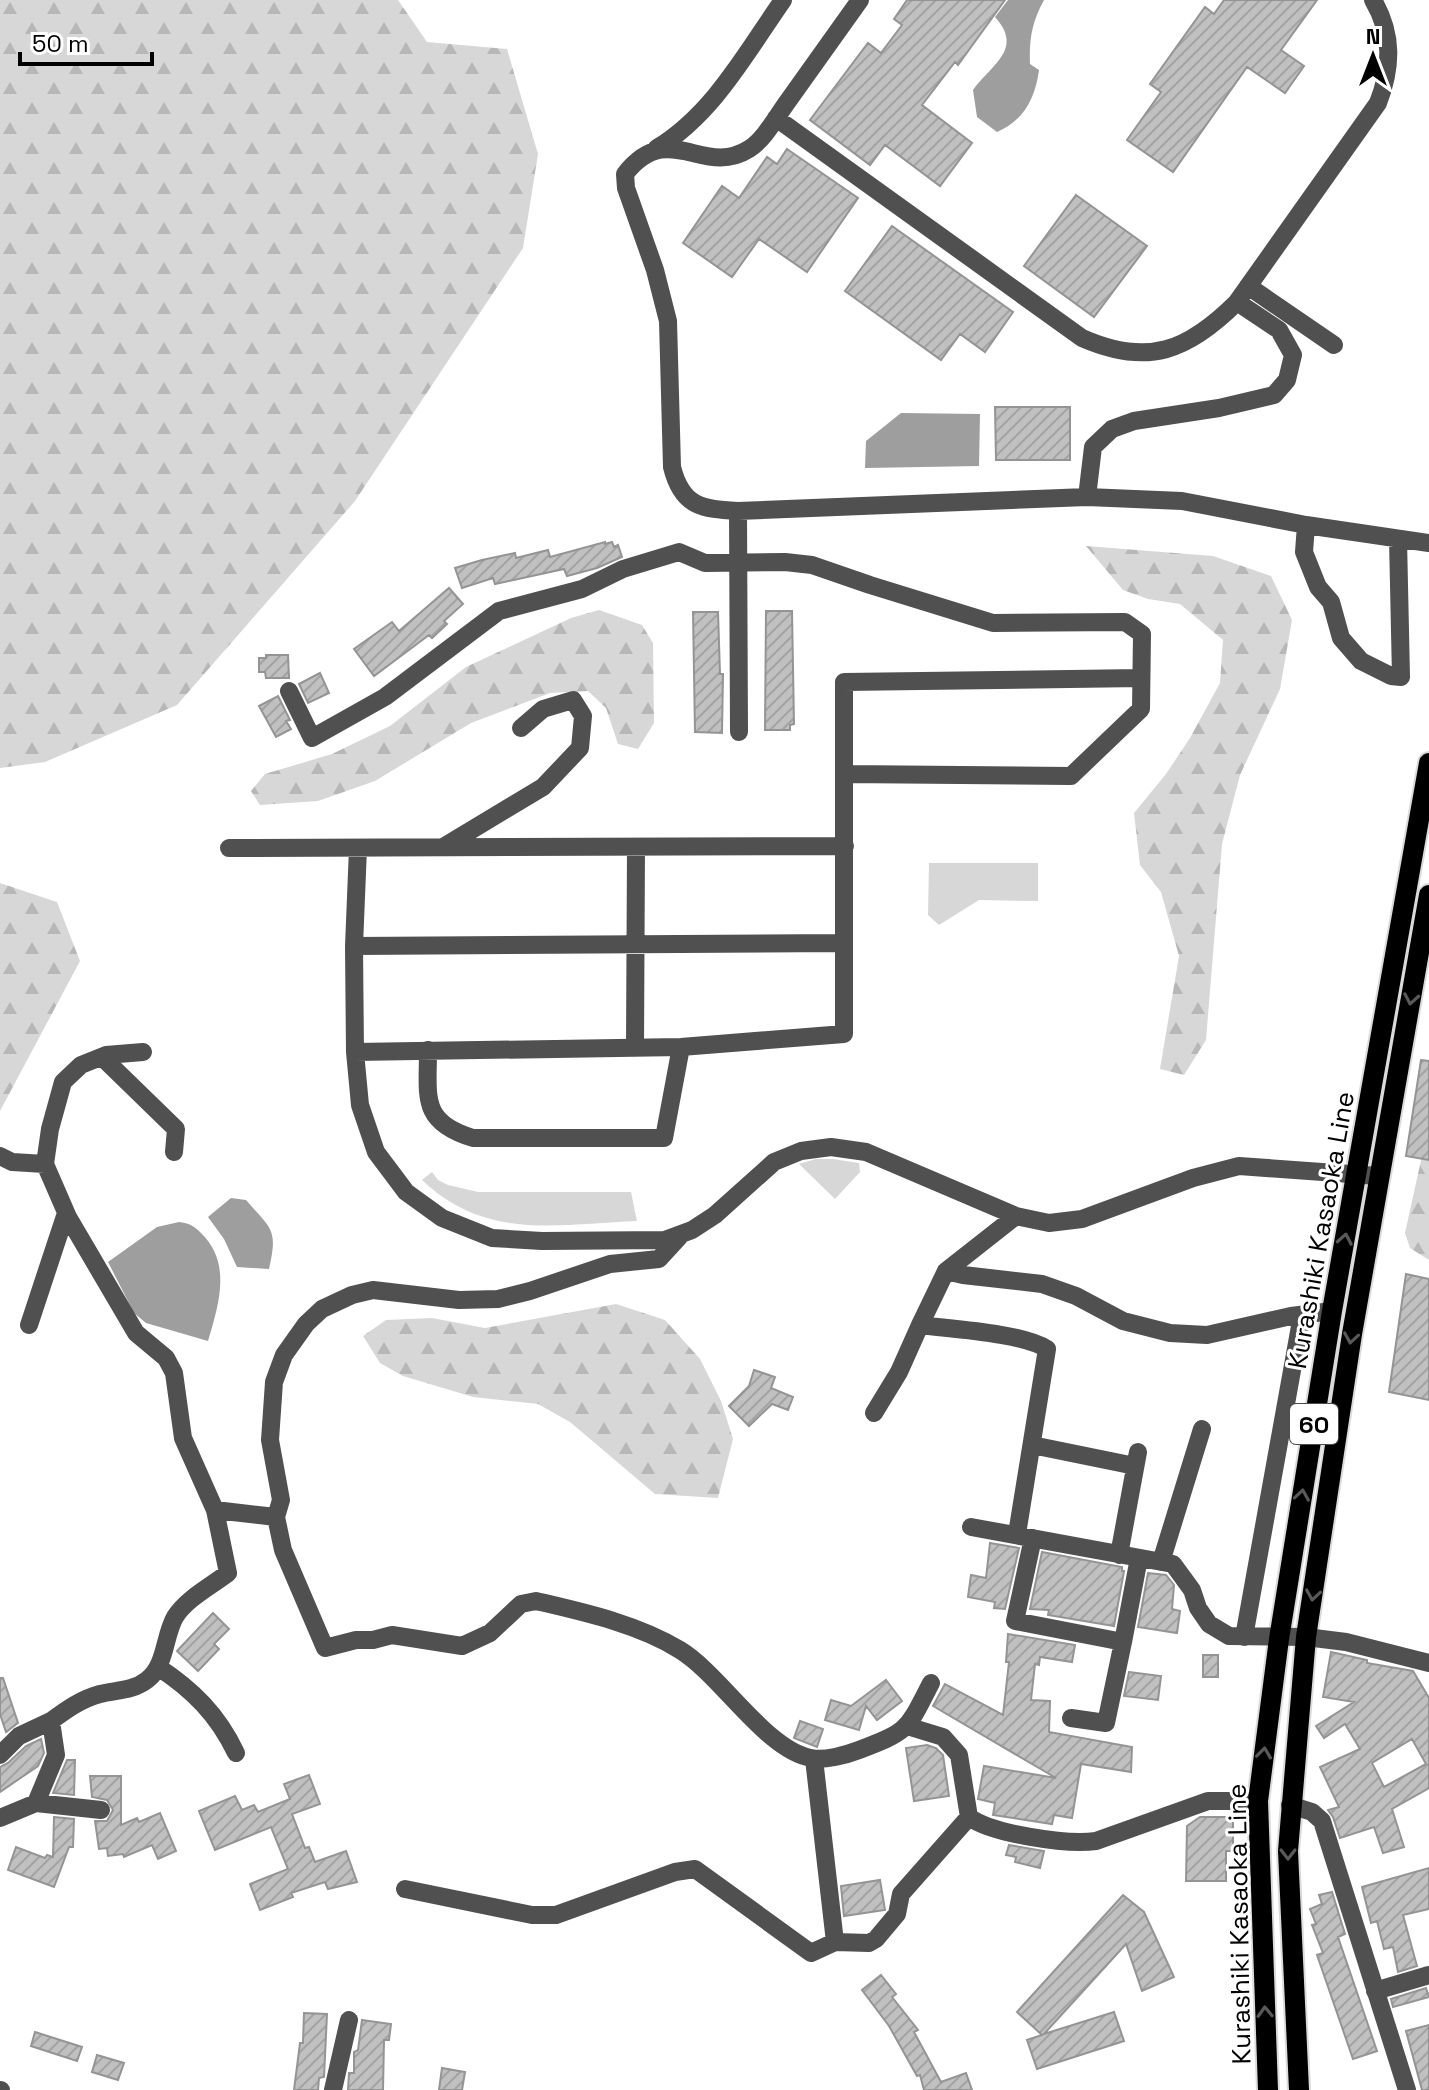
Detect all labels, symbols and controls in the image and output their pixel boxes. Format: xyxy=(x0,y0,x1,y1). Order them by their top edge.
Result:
scale bar xyxy=(20,16,152,66)
north arrow xyxy=(1333,16,1413,96)
text: N xyxy=(1366,22,1380,50)
text: 50 m xyxy=(32,28,89,59)
one-way arrow xyxy=(1403,992,1420,1006)
street label: Kurashiki Kasaoka Line xyxy=(1280,1089,1362,1371)
one-way arrow xyxy=(1336,1232,1353,1246)
one-way arrow xyxy=(1344,1331,1361,1345)
road number: 60 xyxy=(1290,1404,1338,1444)
one-way arrow xyxy=(1293,1489,1310,1502)
one-way arrow xyxy=(1305,1588,1322,1602)
one-way arrow xyxy=(1255,1746,1272,1759)
street label: Kurashiki Kasaoka Line xyxy=(1220,1783,1258,2065)
one-way arrow xyxy=(1280,1848,1297,1861)
one-way arrow xyxy=(1257,2005,1274,2018)

